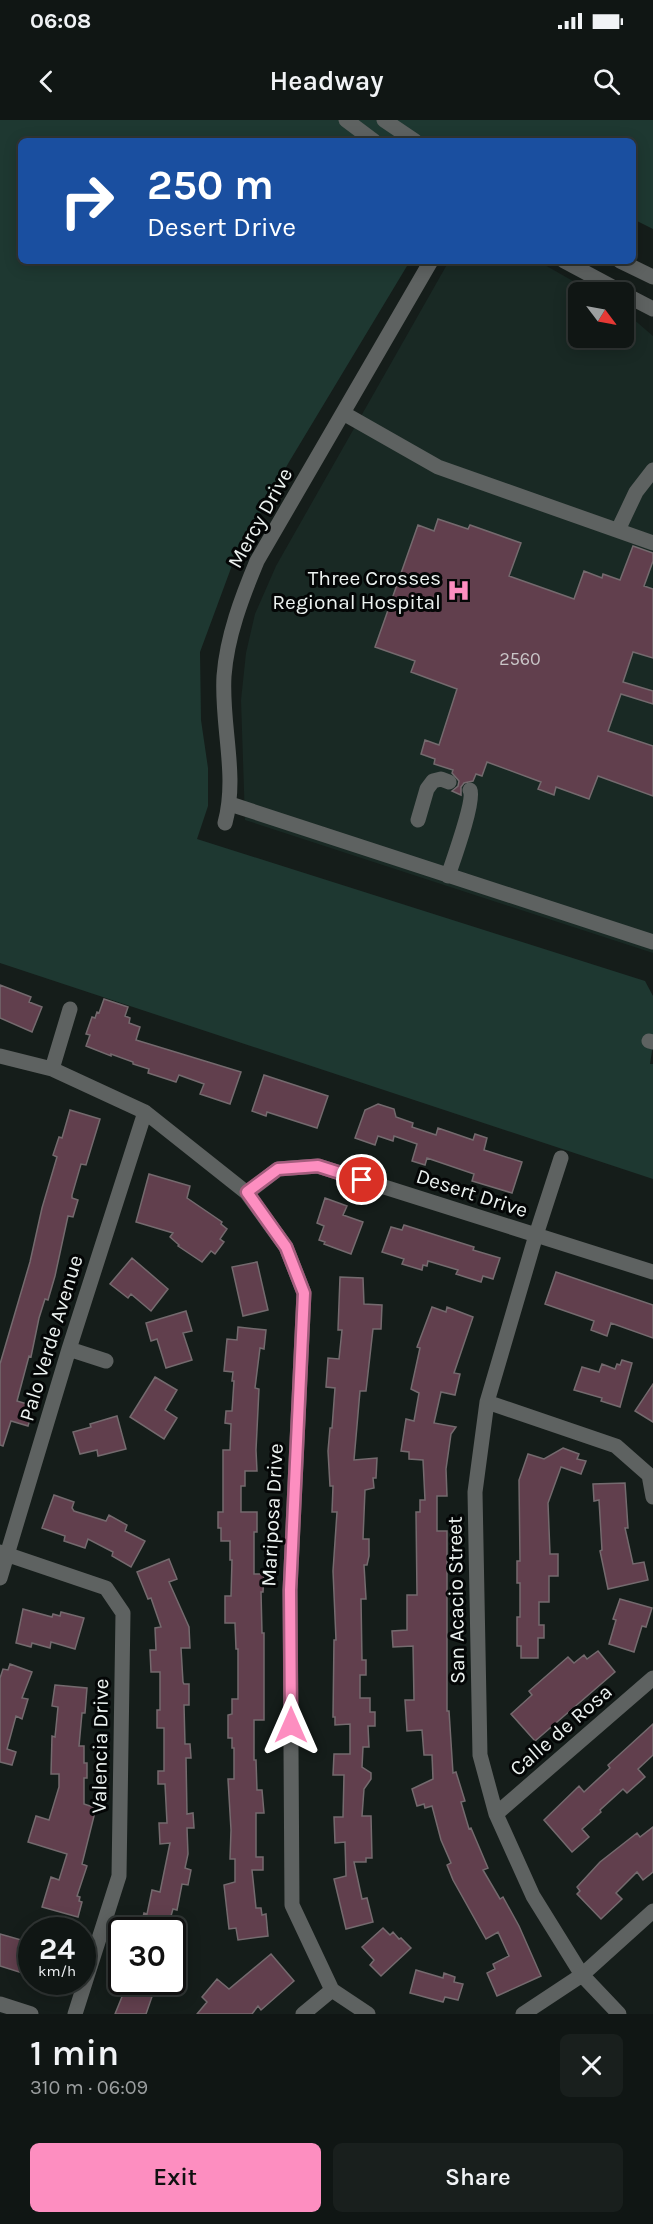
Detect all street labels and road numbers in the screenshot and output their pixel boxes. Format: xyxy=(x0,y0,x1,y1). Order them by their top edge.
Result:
street label: Mercy Drive xyxy=(223,464,297,572)
street label: Desert Drive xyxy=(413,1164,531,1222)
street label: Palo Verde Avenue xyxy=(14,1252,88,1424)
street label: Mariposa Drive xyxy=(256,1443,288,1587)
street label: San Acacio Street xyxy=(443,1516,469,1684)
street label: Valencia Drive xyxy=(87,1678,113,1814)
street label: Calle de Rosa xyxy=(505,1679,617,1781)

